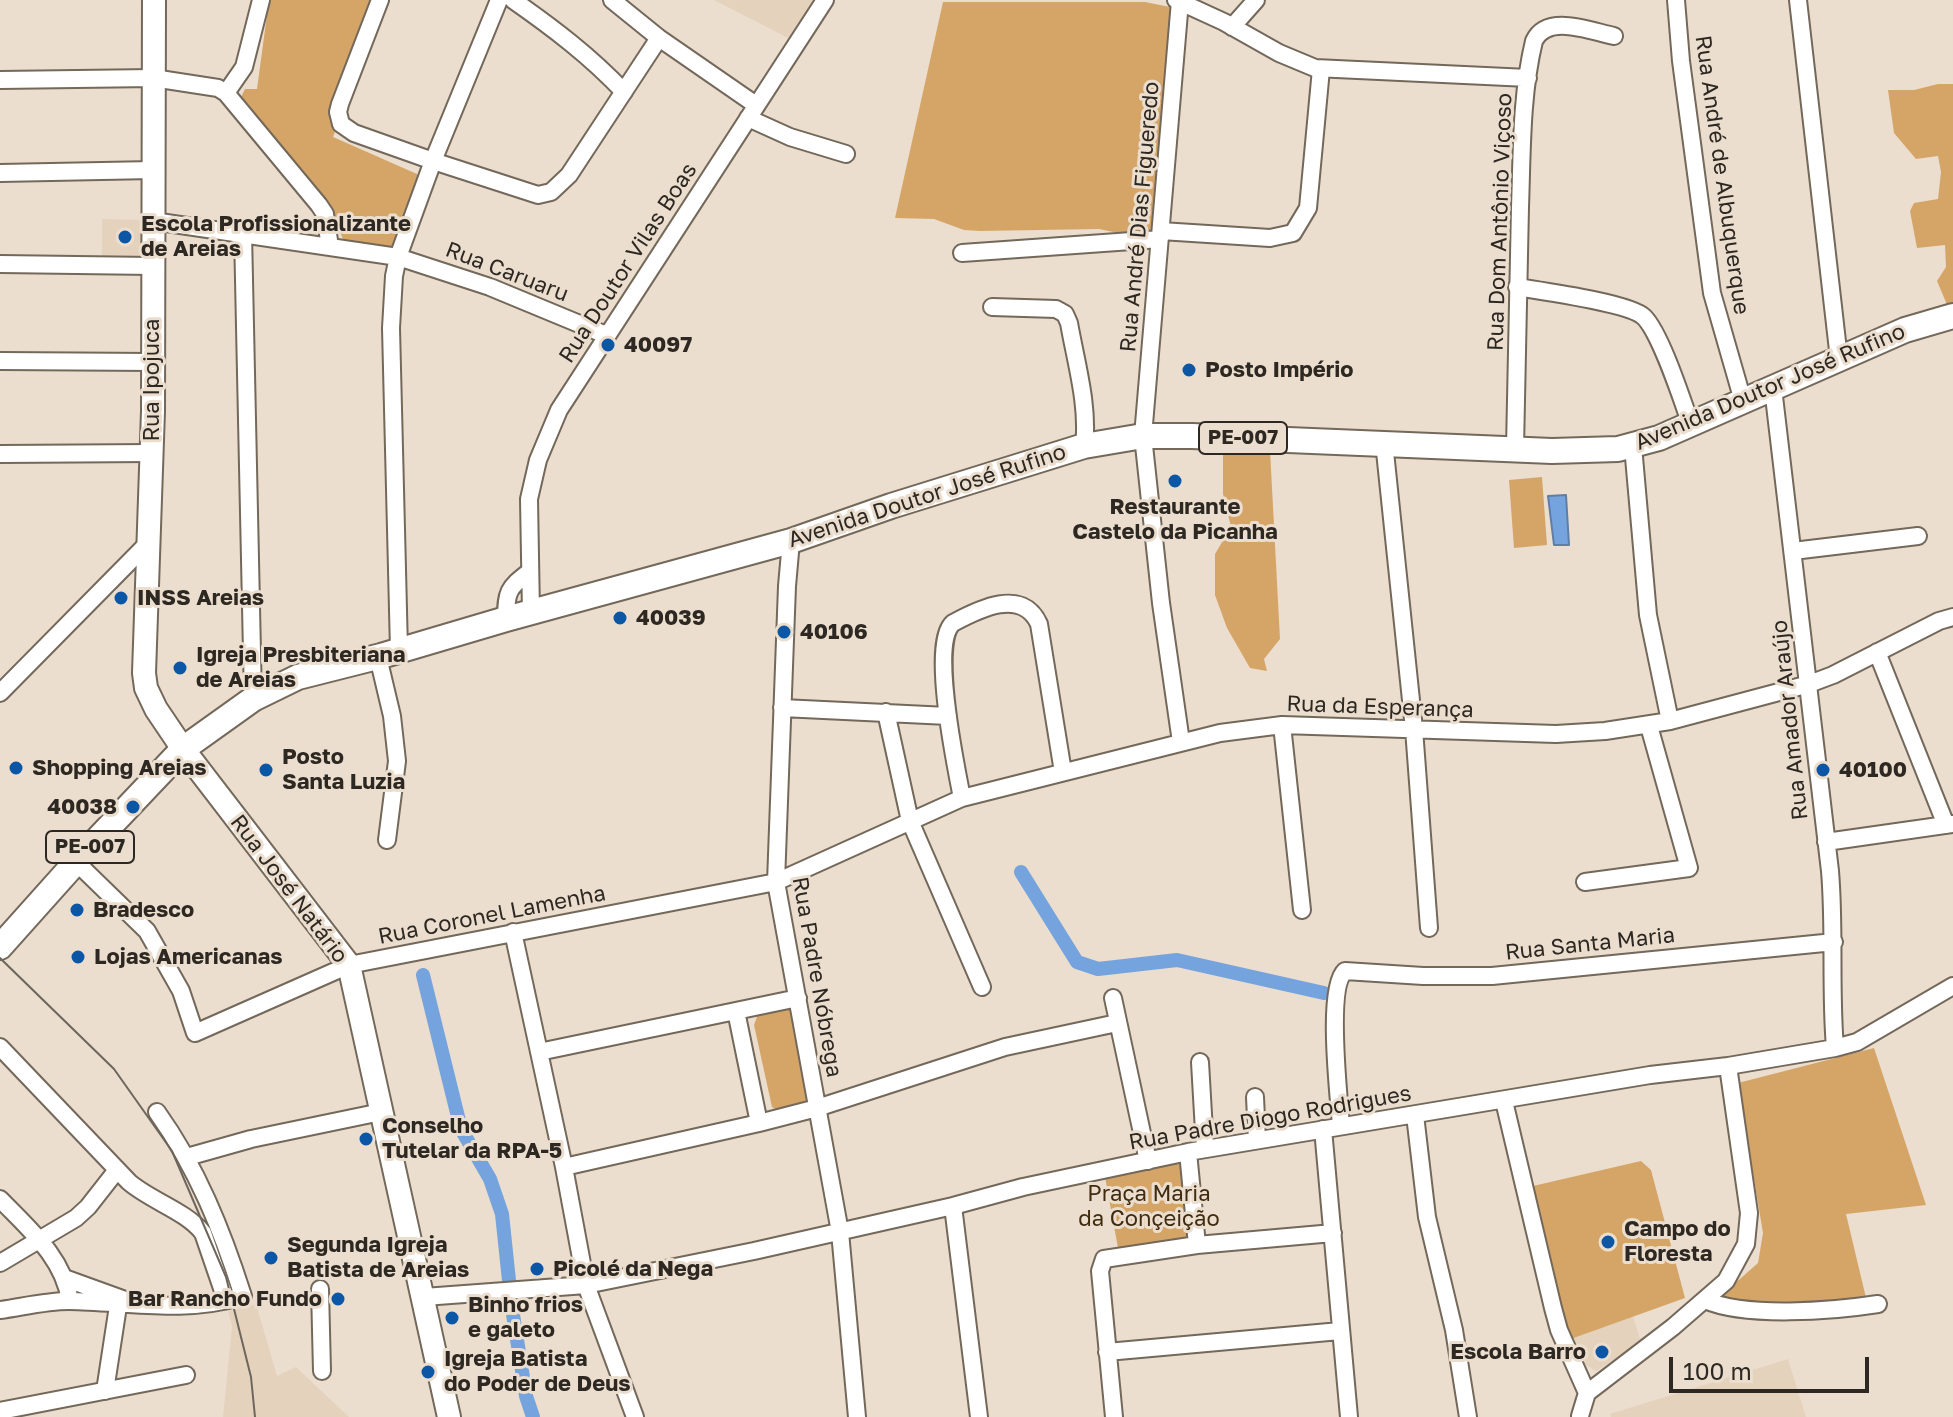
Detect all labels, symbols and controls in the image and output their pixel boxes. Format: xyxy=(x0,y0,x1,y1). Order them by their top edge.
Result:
street label: Rua André de Albuquerque xyxy=(1689,34,1755,316)
street label: Rua André Dias Figueredo xyxy=(1115,81,1165,353)
street label: Rua Dom Antônio Viçoso xyxy=(1482,93,1518,351)
street label: Rua Doutor Vilas Boas xyxy=(553,158,703,368)
place label: Escola Profissionalizante de Areias xyxy=(141,211,411,262)
marker: Escola Profissionalizante de Areias xyxy=(116,228,134,246)
street label: Rua Caruaru xyxy=(442,236,572,308)
street label: Rua Ipojuca xyxy=(139,318,165,442)
street label: Avenida Doutor José Rufino xyxy=(1631,318,1909,456)
place label: 40097 xyxy=(624,332,692,358)
marker: 40097 xyxy=(599,336,617,354)
place label: Posto Império xyxy=(1205,357,1353,383)
marker: Posto Império xyxy=(1180,361,1198,379)
road number: PE-007 xyxy=(1199,422,1287,454)
street label: Avenida Doutor José Rufino xyxy=(785,439,1069,553)
marker: Restaurante Castelo da Picanha xyxy=(1166,472,1184,490)
place label: Restaurante Castelo da Picanha xyxy=(1072,494,1278,546)
place label: INSS Areias xyxy=(137,585,264,611)
marker: INSS Areias xyxy=(112,589,130,607)
place label: 40039 xyxy=(636,605,706,631)
marker: 40039 xyxy=(611,609,629,627)
place label: 40106 xyxy=(800,619,868,645)
street label: Rua Amador Araújo xyxy=(1766,619,1814,821)
marker: 40106 xyxy=(775,623,793,641)
place label: Igreja Presbiteriana de Areias xyxy=(196,642,406,694)
marker: Igreja Presbiteriana de Areias xyxy=(171,659,189,677)
street label: Rua da Esperança xyxy=(1286,691,1474,723)
place label: Posto Santa Luzia xyxy=(282,744,405,796)
place label: Shopping Areias xyxy=(32,755,207,781)
place label: 40100 xyxy=(1839,757,1907,783)
marker: Shopping Areias xyxy=(7,759,25,777)
marker: Posto Santa Luzia xyxy=(257,761,275,779)
marker: 40100 xyxy=(1814,761,1832,779)
place label: 40038 xyxy=(47,794,117,820)
marker: 40038 xyxy=(124,798,142,816)
street label: Rua José Natário xyxy=(225,810,353,968)
road number: PE-007 xyxy=(46,831,134,863)
street label: Rua Padre Nóbrega xyxy=(786,875,848,1079)
street label: Rua Coronel Lamenha xyxy=(376,880,608,950)
place label: Bradesco xyxy=(93,897,194,923)
marker: Bradesco xyxy=(68,901,86,919)
street label: Rua Santa Maria xyxy=(1504,922,1676,966)
place label: Lojas Americanas xyxy=(94,944,283,970)
marker: Lojas Americanas xyxy=(69,948,87,966)
street label: Rua Padre Diogo Rodrigues xyxy=(1127,1080,1413,1156)
place label: Conselho Tutelar da RPA-5 xyxy=(382,1113,562,1164)
marker: Conselho Tutelar da RPA-5 xyxy=(357,1130,375,1148)
park label: Praça Maria da Conçeição xyxy=(1078,1181,1220,1232)
place label: Campo do Floresta xyxy=(1624,1216,1731,1268)
place label: Segunda Igreja Batista de Areias xyxy=(287,1232,469,1284)
marker: Campo do Floresta xyxy=(1599,1233,1617,1251)
marker: Segunda Igreja Batista de Areias xyxy=(262,1249,280,1267)
place label: Picolé da Nega xyxy=(553,1256,713,1282)
marker: Picolé da Nega xyxy=(528,1260,546,1278)
place label: Bar Rancho Fundo xyxy=(128,1286,322,1312)
marker: Bar Rancho Fundo xyxy=(329,1290,347,1308)
place label: Binho frios e galeto xyxy=(468,1292,583,1344)
marker: Binho frios e galeto xyxy=(443,1309,461,1327)
place label: Escola Barro xyxy=(1450,1339,1586,1365)
scale bar xyxy=(1673,1341,1873,1391)
marker: Escola Barro xyxy=(1593,1343,1611,1361)
place label: Igreja Batista do Poder de Deus xyxy=(444,1346,631,1398)
text: 100 m xyxy=(1683,1356,1752,1385)
marker: Igreja Batista do Poder de Deus xyxy=(419,1363,437,1381)

